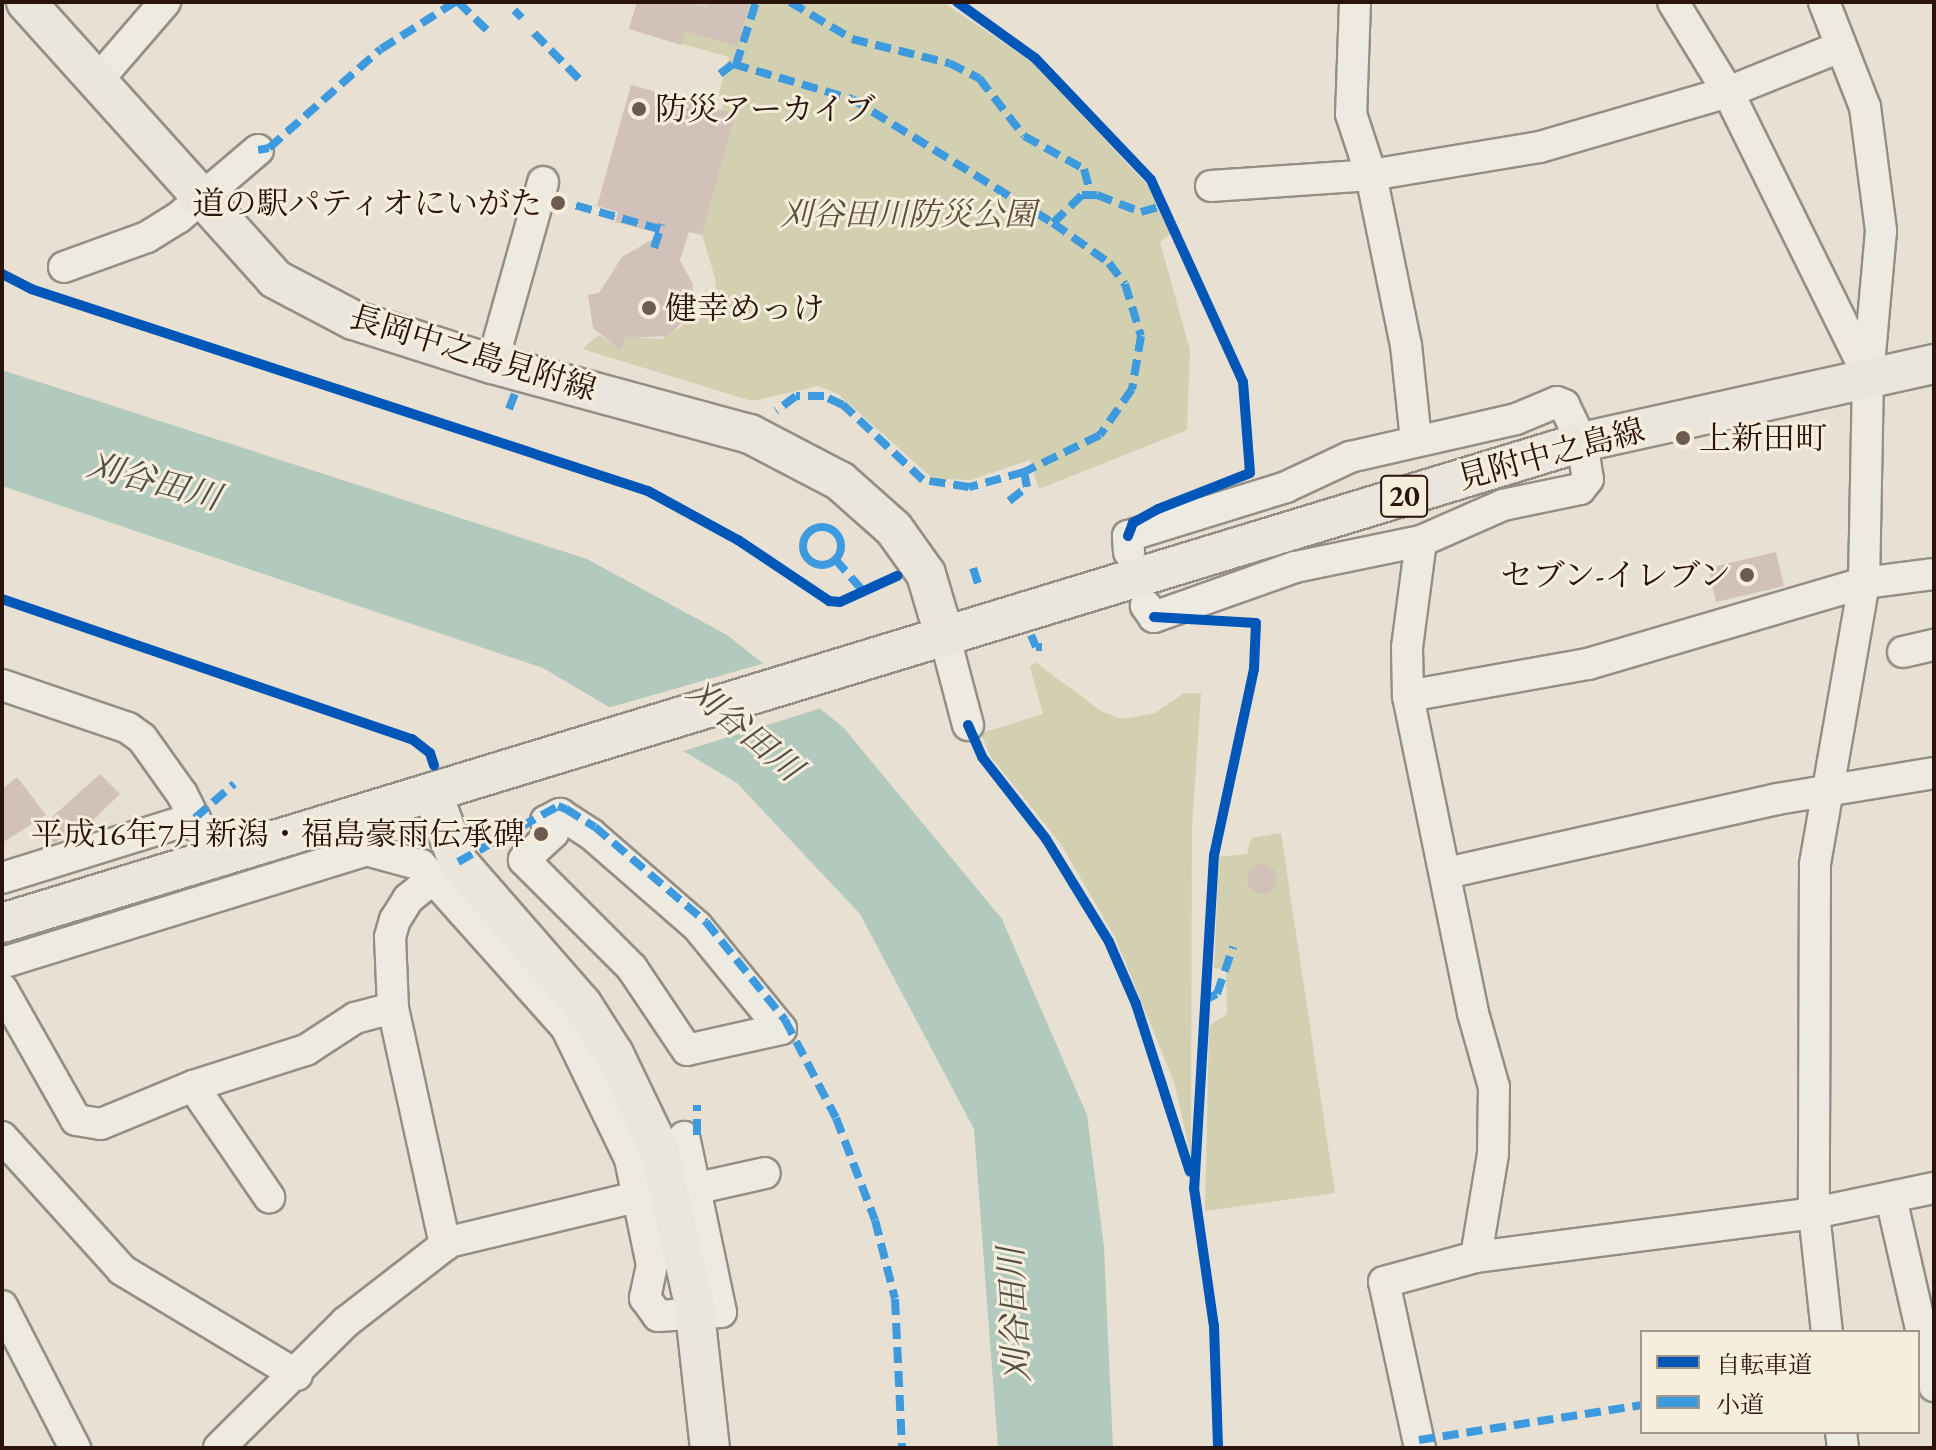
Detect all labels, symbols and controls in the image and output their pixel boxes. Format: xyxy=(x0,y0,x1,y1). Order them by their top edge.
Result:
place label: 防災アーカイブ xyxy=(655,90,878,128)
marker: 防災アーカイブ xyxy=(630,100,648,118)
place label: 道の駅パティオにいがた xyxy=(190,184,542,222)
marker: 道の駅パティオにいがた xyxy=(549,194,567,212)
park label: 刈谷田川防災公園 xyxy=(780,195,1036,233)
place label: 健幸めっけ xyxy=(665,289,825,327)
street label: 長岡中之島見附線 xyxy=(345,297,601,409)
marker: 健幸めっけ xyxy=(640,299,658,317)
street label: 見附中之島線 xyxy=(1453,411,1649,497)
place label: 上新田町 xyxy=(1699,419,1827,457)
marker: 上新田町 xyxy=(1674,429,1692,447)
water label: 刈谷田川 xyxy=(83,444,225,518)
road number: 20 xyxy=(1380,470,1428,522)
place label: セブン-イレブン xyxy=(1498,556,1731,594)
marker: セブン-イレブン xyxy=(1738,566,1756,584)
water label: 刈谷田川 xyxy=(680,671,810,789)
place label: 平成16年7月新潟・福島豪雨伝承碑 xyxy=(31,815,525,853)
marker: 平成16年7月新潟・福島豪雨伝承碑 xyxy=(532,825,550,843)
water label: 刈谷田川 xyxy=(990,1246,1038,1384)
legend xyxy=(1640,1330,1920,1434)
text: 自転車道 xyxy=(1716,1349,1812,1380)
text: 小道 xyxy=(1716,1389,1764,1420)

